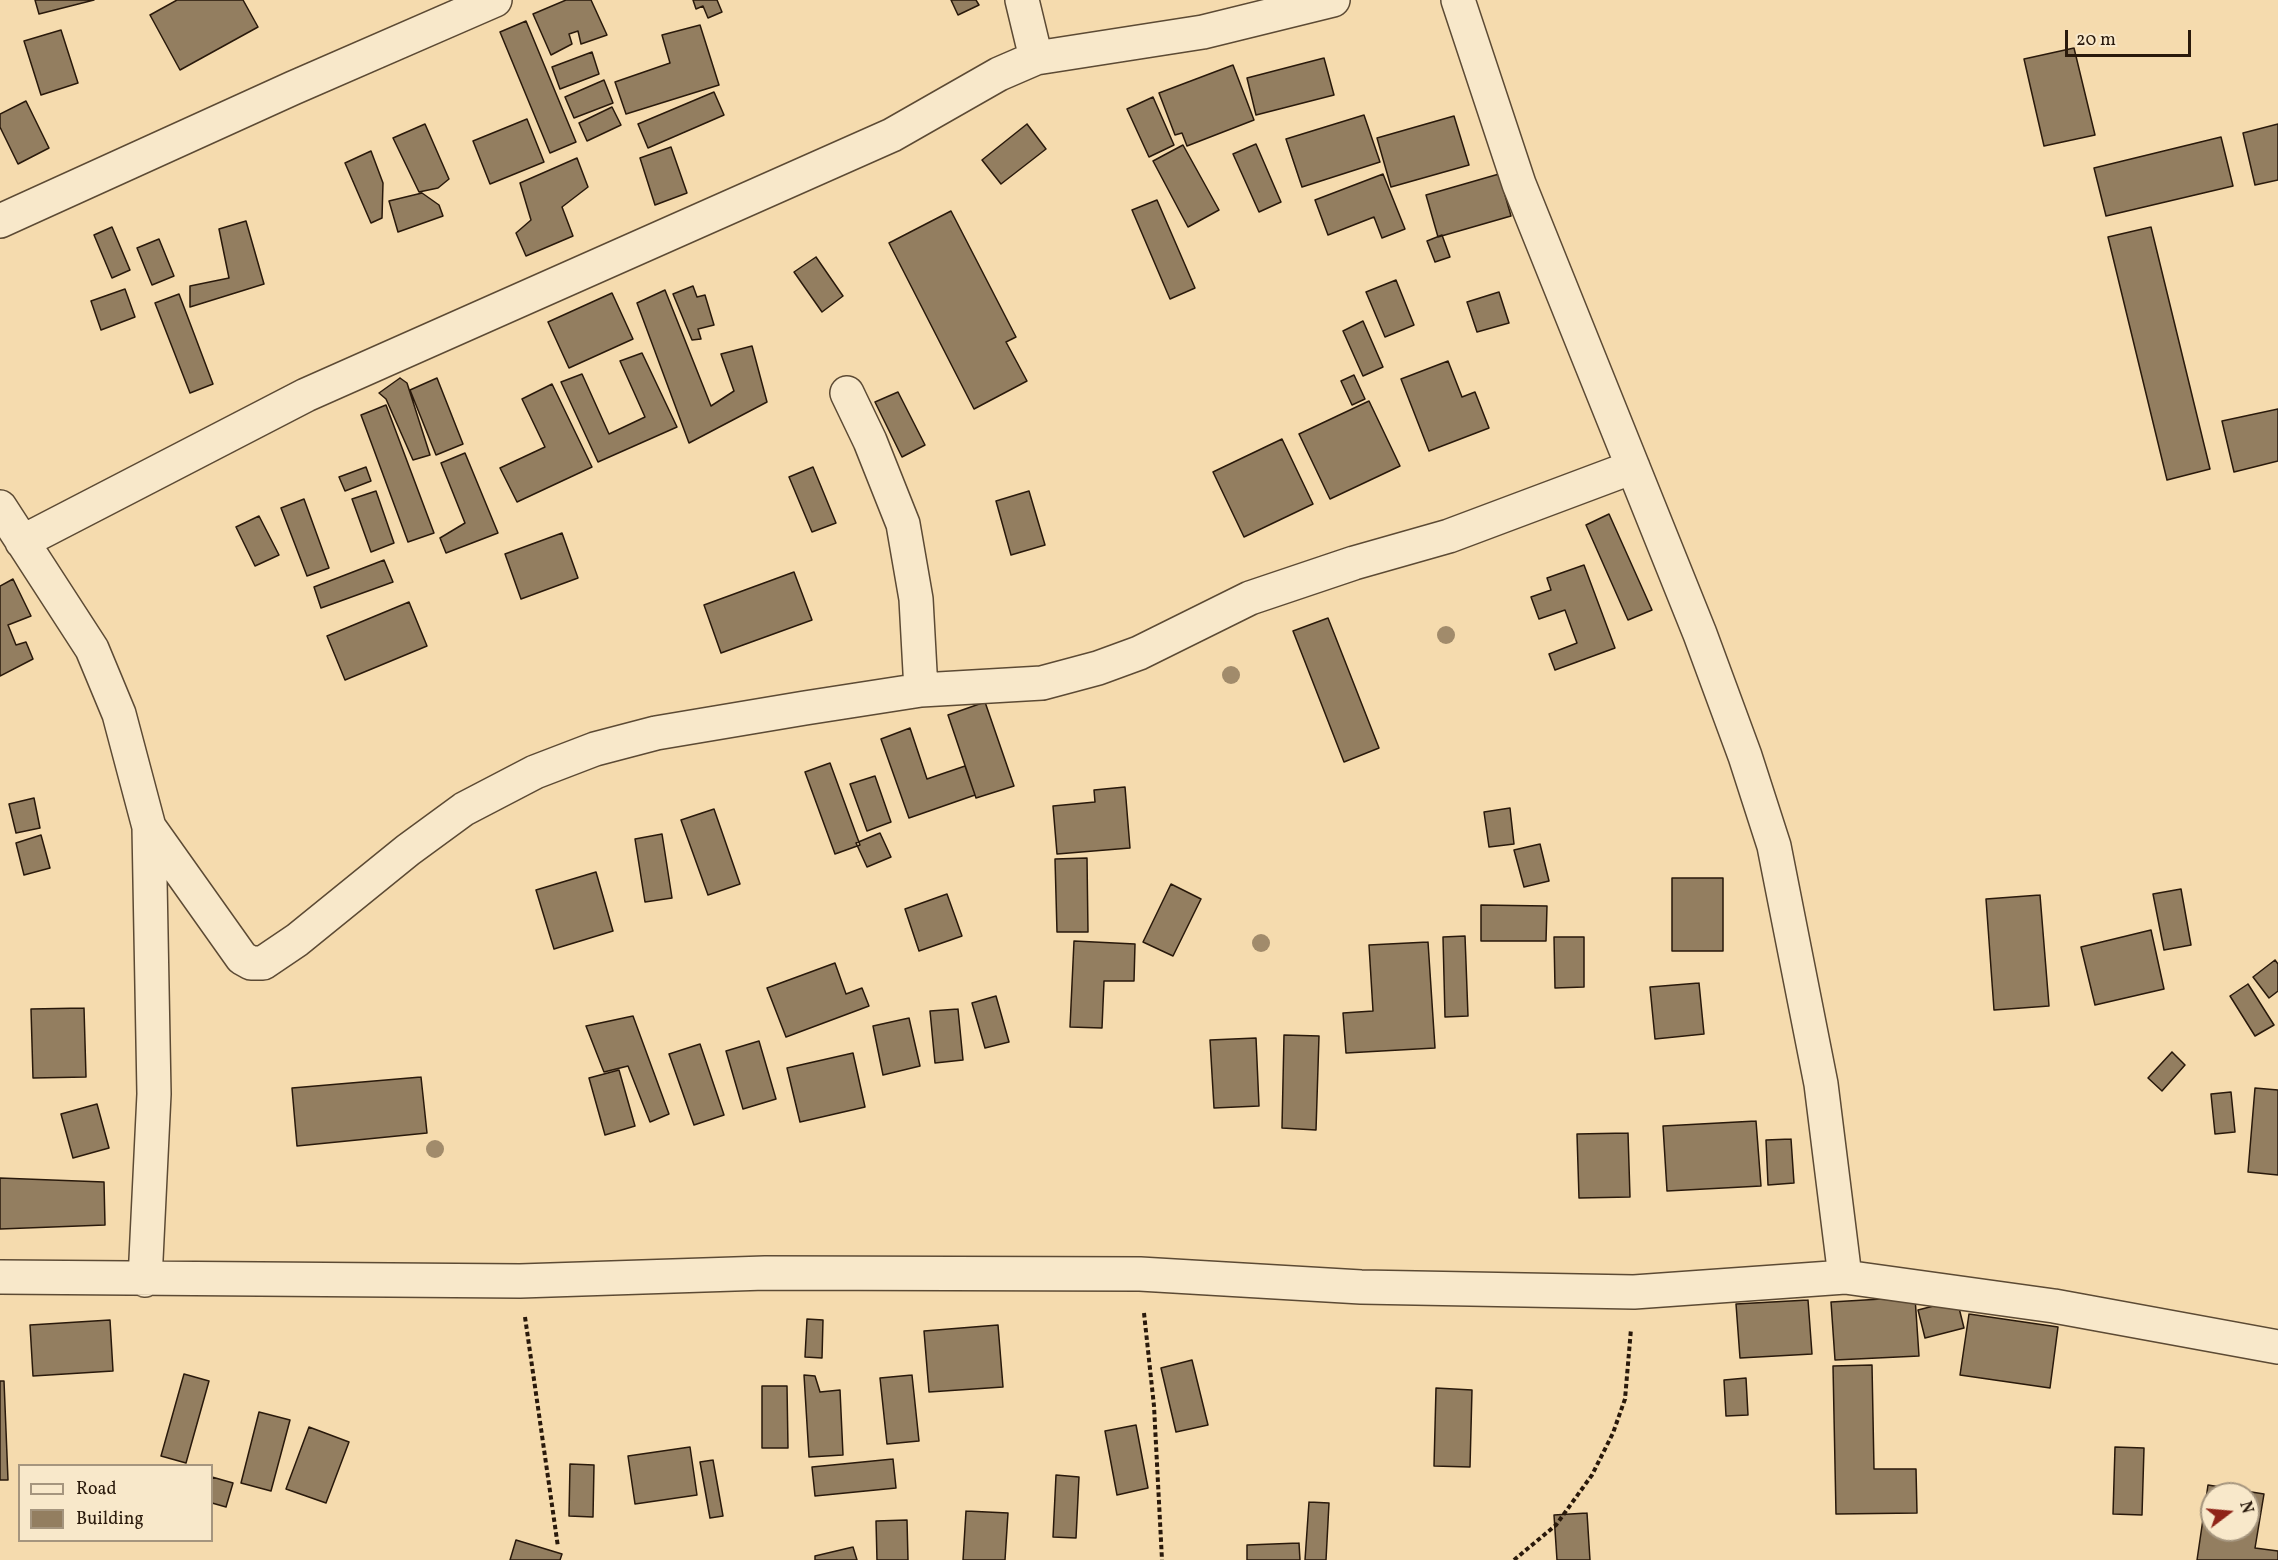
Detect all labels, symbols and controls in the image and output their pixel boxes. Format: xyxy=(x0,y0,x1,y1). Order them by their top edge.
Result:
scale bar xyxy=(2068,18,2194,56)
text: 20 m xyxy=(2076,28,2116,53)
legend xyxy=(18,1464,213,1542)
text: Road xyxy=(76,1477,117,1502)
north arrow xyxy=(2200,1482,2260,1542)
text: N xyxy=(2233,1499,2258,1516)
text: Building xyxy=(76,1507,144,1532)

